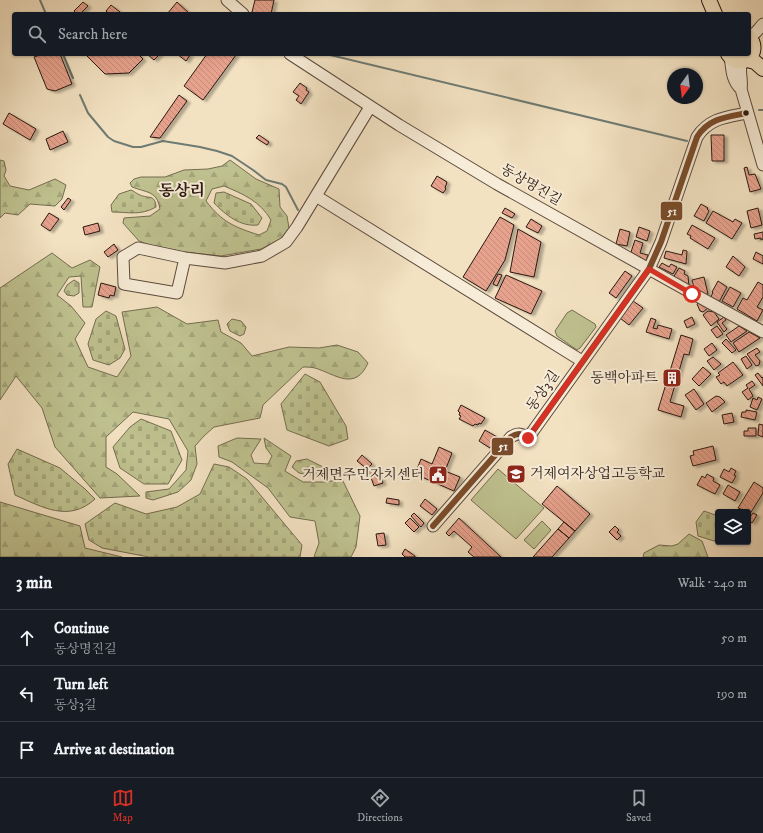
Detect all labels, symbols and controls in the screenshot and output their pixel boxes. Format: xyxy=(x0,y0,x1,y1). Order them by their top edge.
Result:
search box xyxy=(12,12,751,56)
icon: search xyxy=(26,23,48,45)
text: Search here xyxy=(58,25,127,44)
north arrow xyxy=(667,68,703,104)
unlabelled marker xyxy=(741,108,751,118)
street label: 동상명진길 xyxy=(497,160,565,210)
district label: 동상리 xyxy=(159,181,205,201)
line badge: 51 xyxy=(660,201,683,221)
text: 51 xyxy=(666,205,677,219)
route start xyxy=(683,285,701,303)
street label: 동상3길 xyxy=(522,367,564,415)
building icon: 동백아파트 xyxy=(661,367,683,389)
place label: 동백아파트 xyxy=(590,369,658,387)
route end xyxy=(519,429,537,447)
line badge: 51 xyxy=(491,437,514,456)
text: 51 xyxy=(497,440,508,454)
school or university icon: 거제여자상업고등학교 xyxy=(505,463,527,485)
public building icon: 거제면주민자치센터 xyxy=(427,464,449,486)
place label: 거제여자상업고등학교 xyxy=(530,465,666,483)
place label: 거제면주민자치센터 xyxy=(302,466,424,484)
map controls xyxy=(715,509,751,545)
button: layers xyxy=(715,509,751,545)
text: 3 min xyxy=(16,572,52,594)
text: Walk · 240 m xyxy=(678,575,747,591)
text: Continue xyxy=(54,619,109,638)
icon: ahead xyxy=(16,627,38,649)
text: 50 m xyxy=(721,630,747,646)
text: 동상명진길 xyxy=(54,641,117,657)
text: Turn left xyxy=(54,675,108,694)
icon: left xyxy=(16,683,38,705)
text: 190 m xyxy=(716,686,747,702)
text: 동상3길 xyxy=(54,697,97,713)
icon: arrive xyxy=(16,739,38,761)
text: Arrive at destination xyxy=(54,740,174,759)
tab: Map xyxy=(112,787,134,825)
tab: Directions xyxy=(357,787,403,825)
tab: Saved xyxy=(626,787,651,825)

